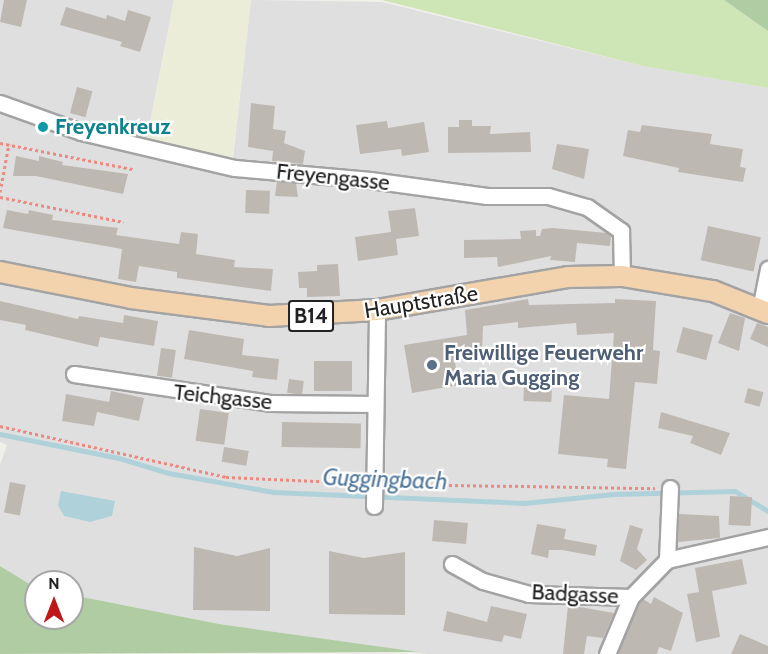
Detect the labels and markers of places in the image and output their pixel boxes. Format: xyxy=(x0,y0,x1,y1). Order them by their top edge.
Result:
place label: Freyenkreuz xyxy=(55,114,171,140)
marker: Freyenkreuz xyxy=(36,120,50,134)
place label: Freiwillige Feuerwehr Maria Gugging xyxy=(444,339,643,390)
marker: Freiwillige Feuerwehr Maria Gugging xyxy=(425,358,439,372)

